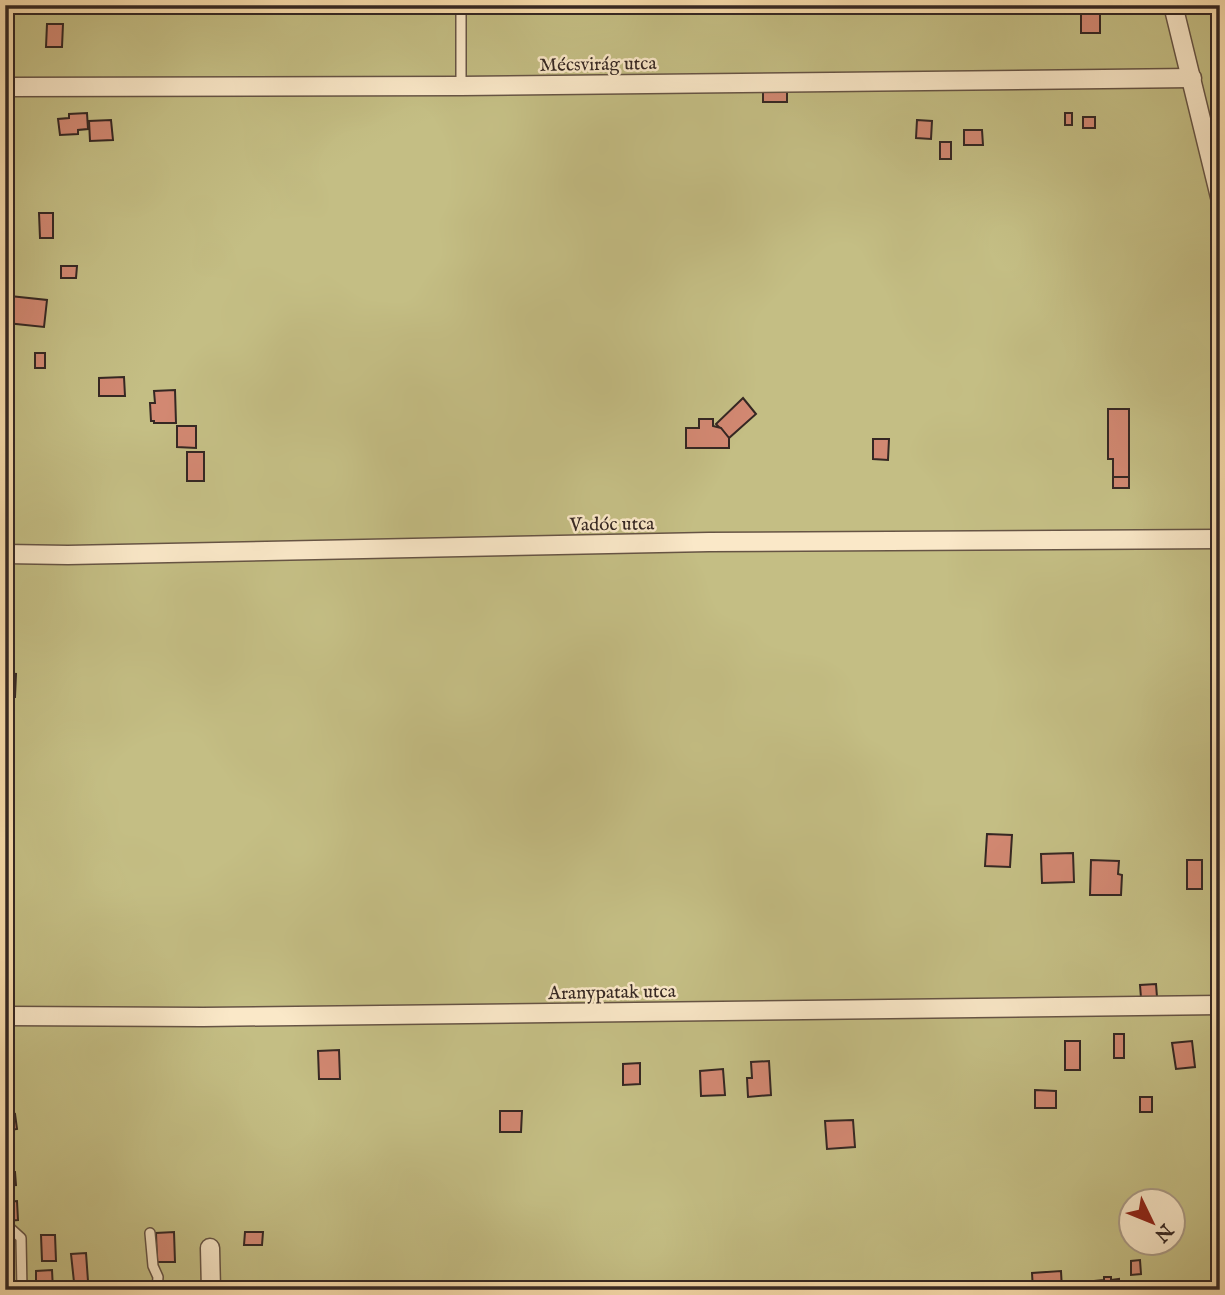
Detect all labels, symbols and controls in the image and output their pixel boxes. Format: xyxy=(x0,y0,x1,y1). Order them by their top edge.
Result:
street label: Mécsvirág utca xyxy=(539,52,658,78)
street label: Vadóc utca xyxy=(568,512,655,538)
street label: Aranypatak utca xyxy=(547,980,677,1006)
north arrow xyxy=(1116,1186,1186,1256)
text: N xyxy=(1148,1217,1178,1247)

